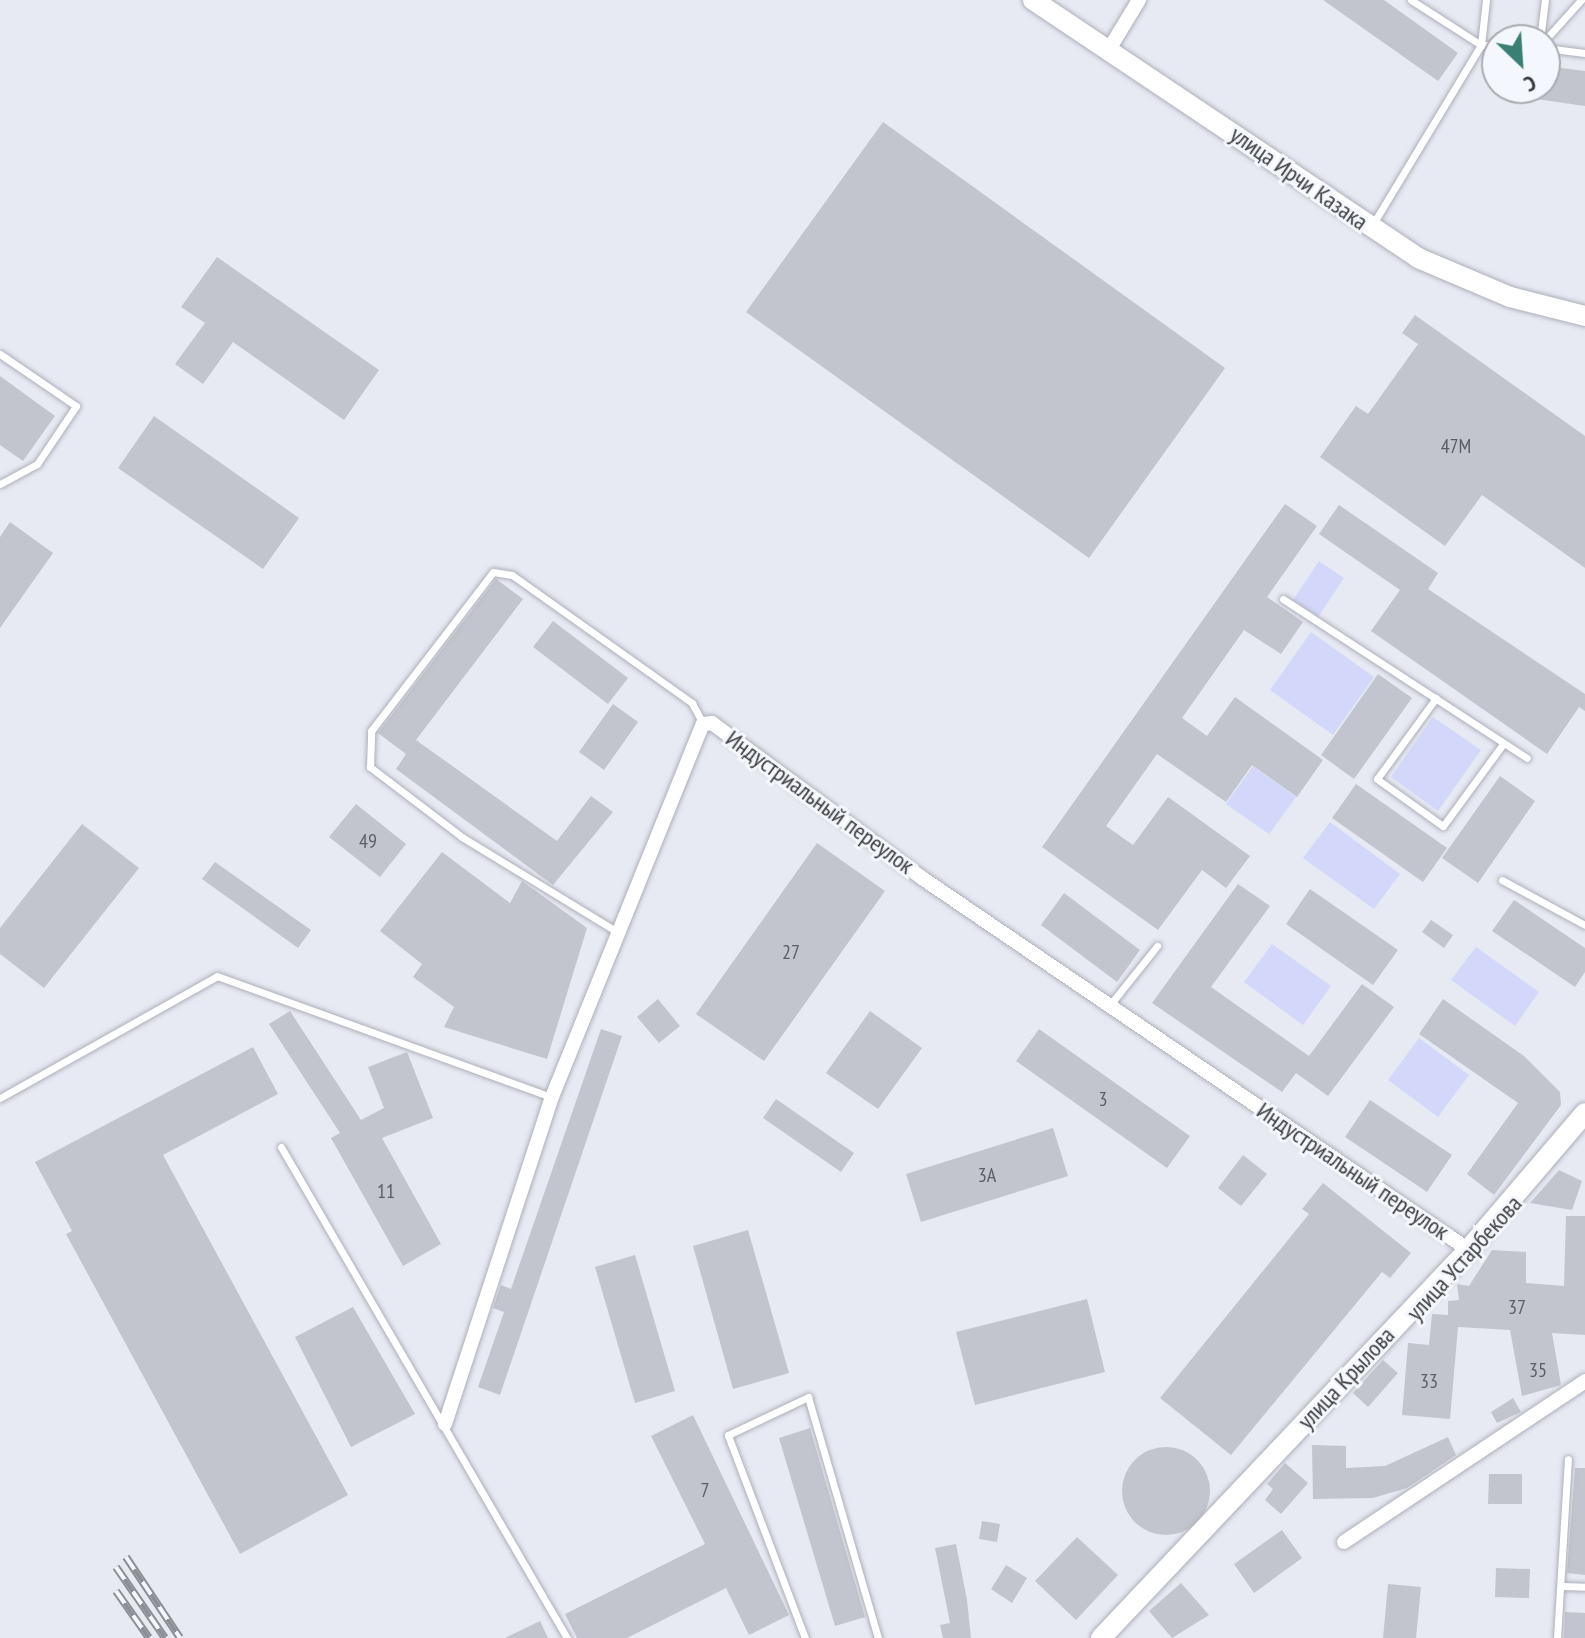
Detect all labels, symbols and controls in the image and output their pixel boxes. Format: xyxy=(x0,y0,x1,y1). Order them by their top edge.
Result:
north arrow xyxy=(1481,24,1561,104)
text: С xyxy=(1520,69,1541,99)
street label: улица Ирчи Казака xyxy=(1225,120,1373,236)
house number: 47М xyxy=(1441,434,1471,458)
street label: Индустриальный переулок xyxy=(720,724,920,880)
house number: 49 xyxy=(359,829,377,853)
house number: 27 xyxy=(782,940,800,964)
house number: 3 xyxy=(1099,1087,1107,1111)
street label: Индустриальный переулок xyxy=(1251,1096,1455,1246)
house number: 3А xyxy=(978,1163,996,1187)
house number: 11 xyxy=(377,1179,395,1203)
street label: улица Устарбекова xyxy=(1400,1189,1528,1327)
house number: 37 xyxy=(1508,1295,1526,1319)
street label: улица Крылова xyxy=(1292,1321,1400,1435)
house number: 35 xyxy=(1529,1358,1547,1382)
house number: 33 xyxy=(1420,1369,1438,1393)
house number: 7 xyxy=(701,1478,709,1502)

